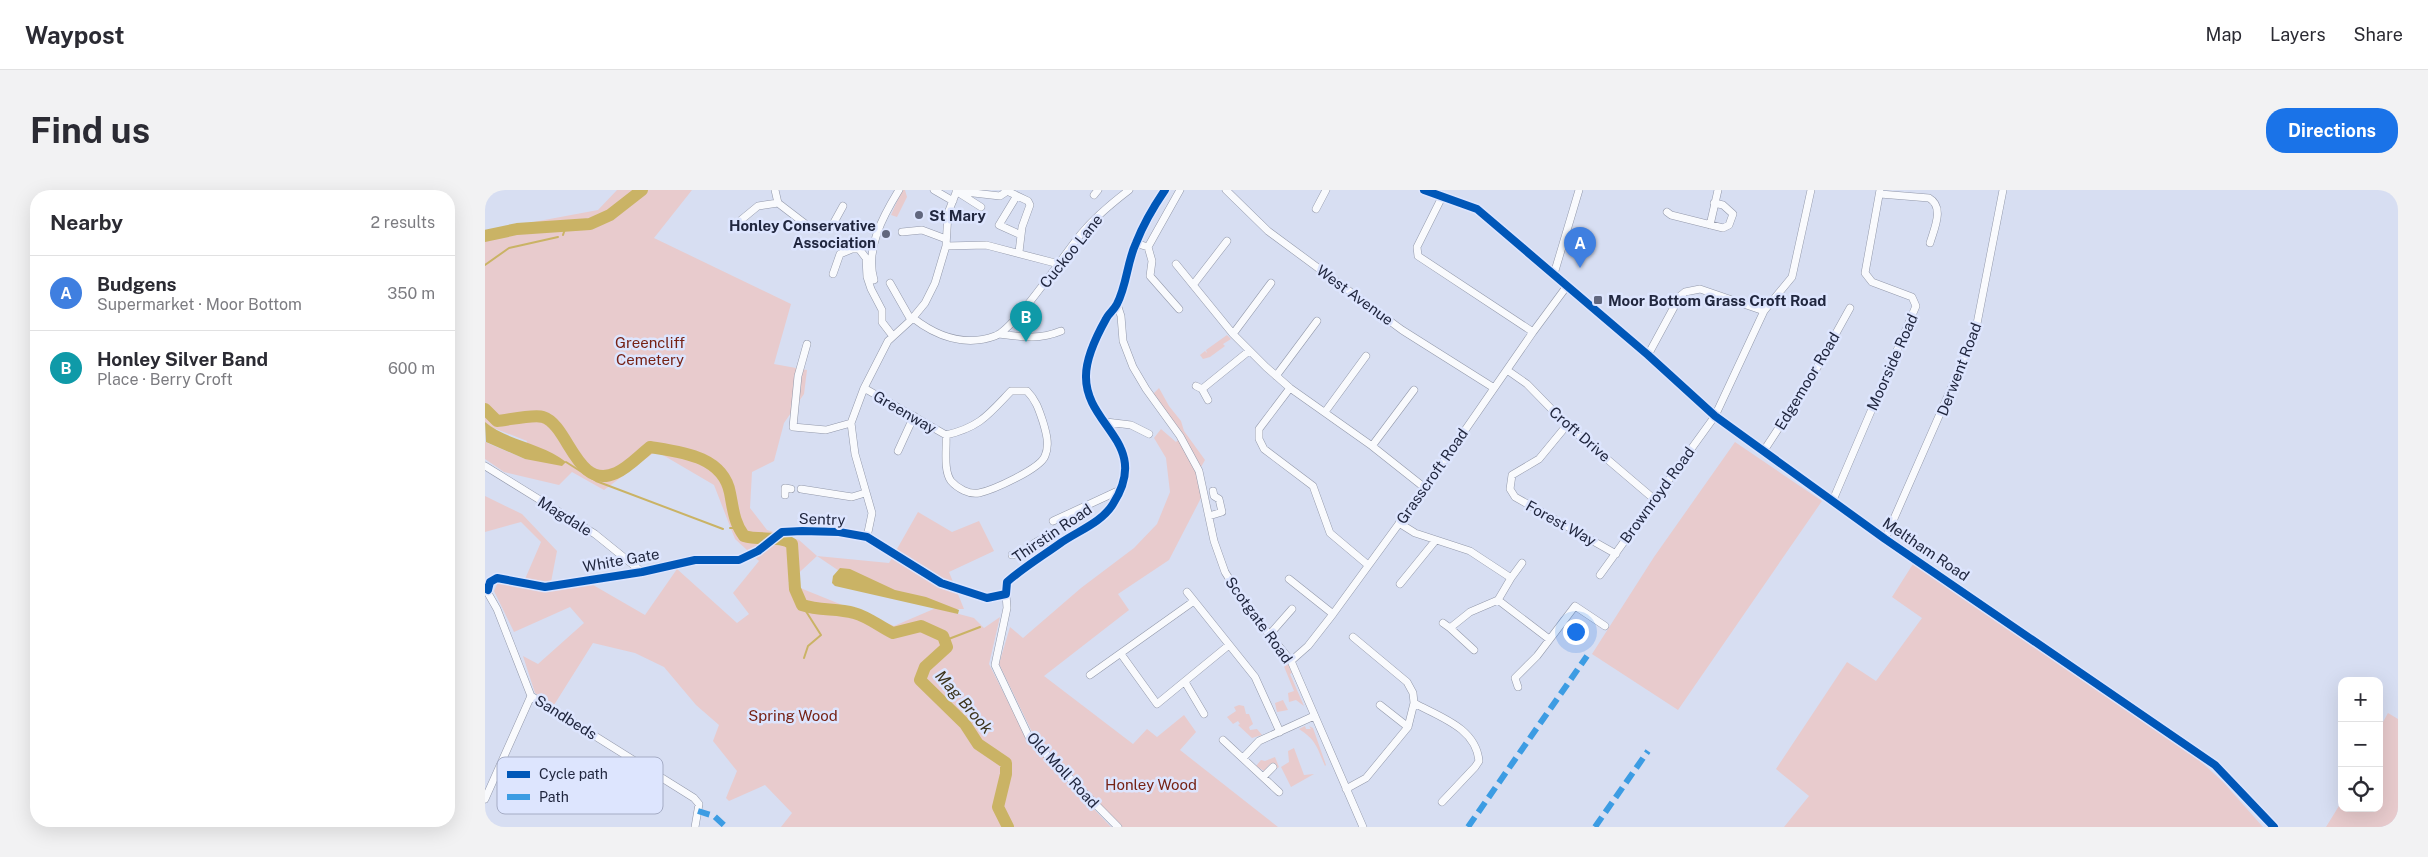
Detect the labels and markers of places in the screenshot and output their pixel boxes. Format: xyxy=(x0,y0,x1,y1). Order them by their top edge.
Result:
place label: St Mary xyxy=(929,207,986,224)
marker: St Mary xyxy=(913,209,925,221)
place label: Honley Conservative Association xyxy=(729,217,876,251)
pin: A xyxy=(1564,227,1596,268)
marker: Honley Conservative Association xyxy=(880,228,892,240)
place label: Moor Bottom Grass Croft Road xyxy=(1608,292,1826,309)
marker: Moor Bottom Grass Croft Road xyxy=(1592,294,1604,306)
pin: B xyxy=(1010,301,1042,342)

